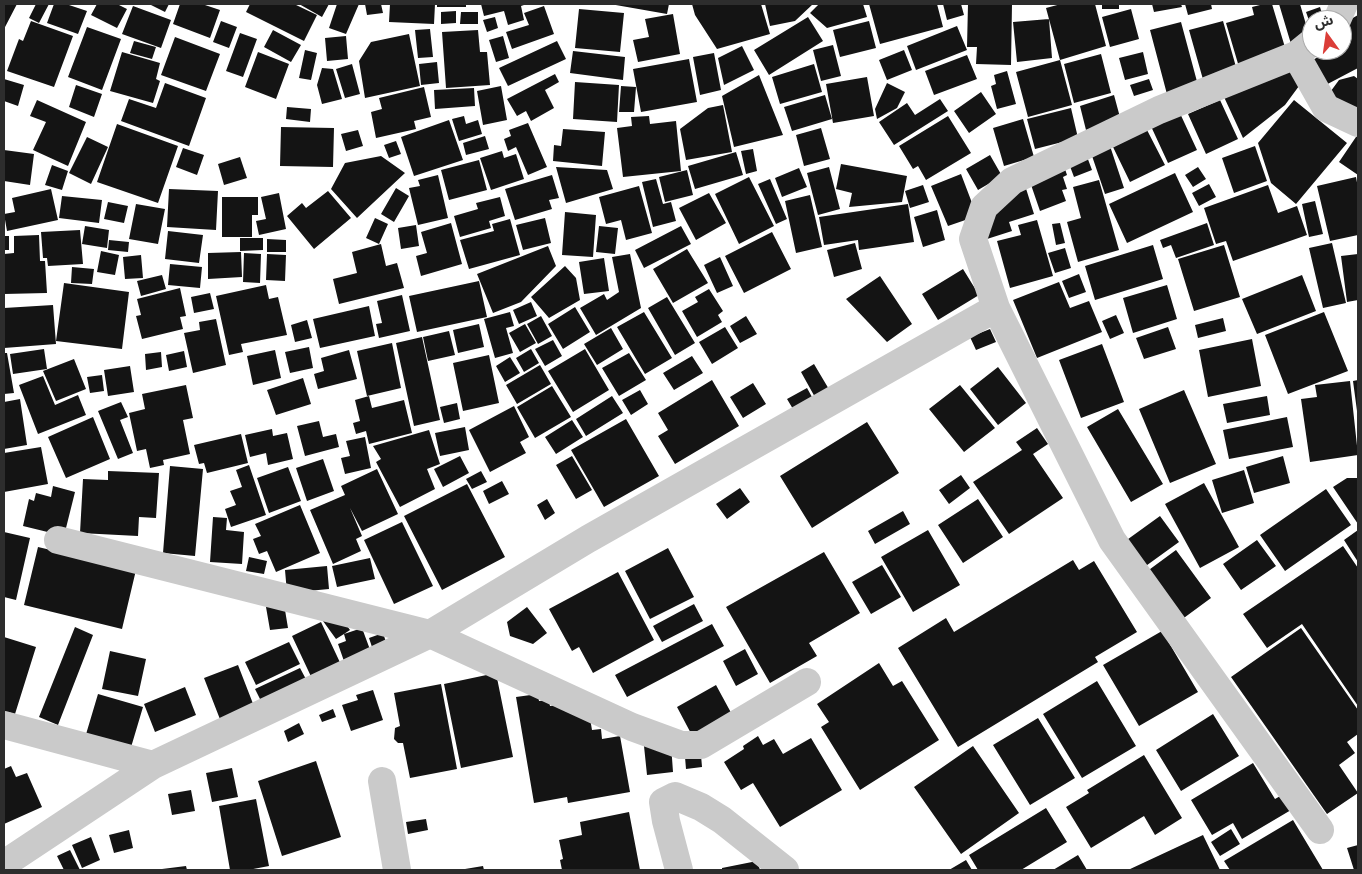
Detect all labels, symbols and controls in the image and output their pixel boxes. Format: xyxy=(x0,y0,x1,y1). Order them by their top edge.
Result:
north arrow xyxy=(1302,10,1352,60)
text: ش xyxy=(1312,10,1335,32)

